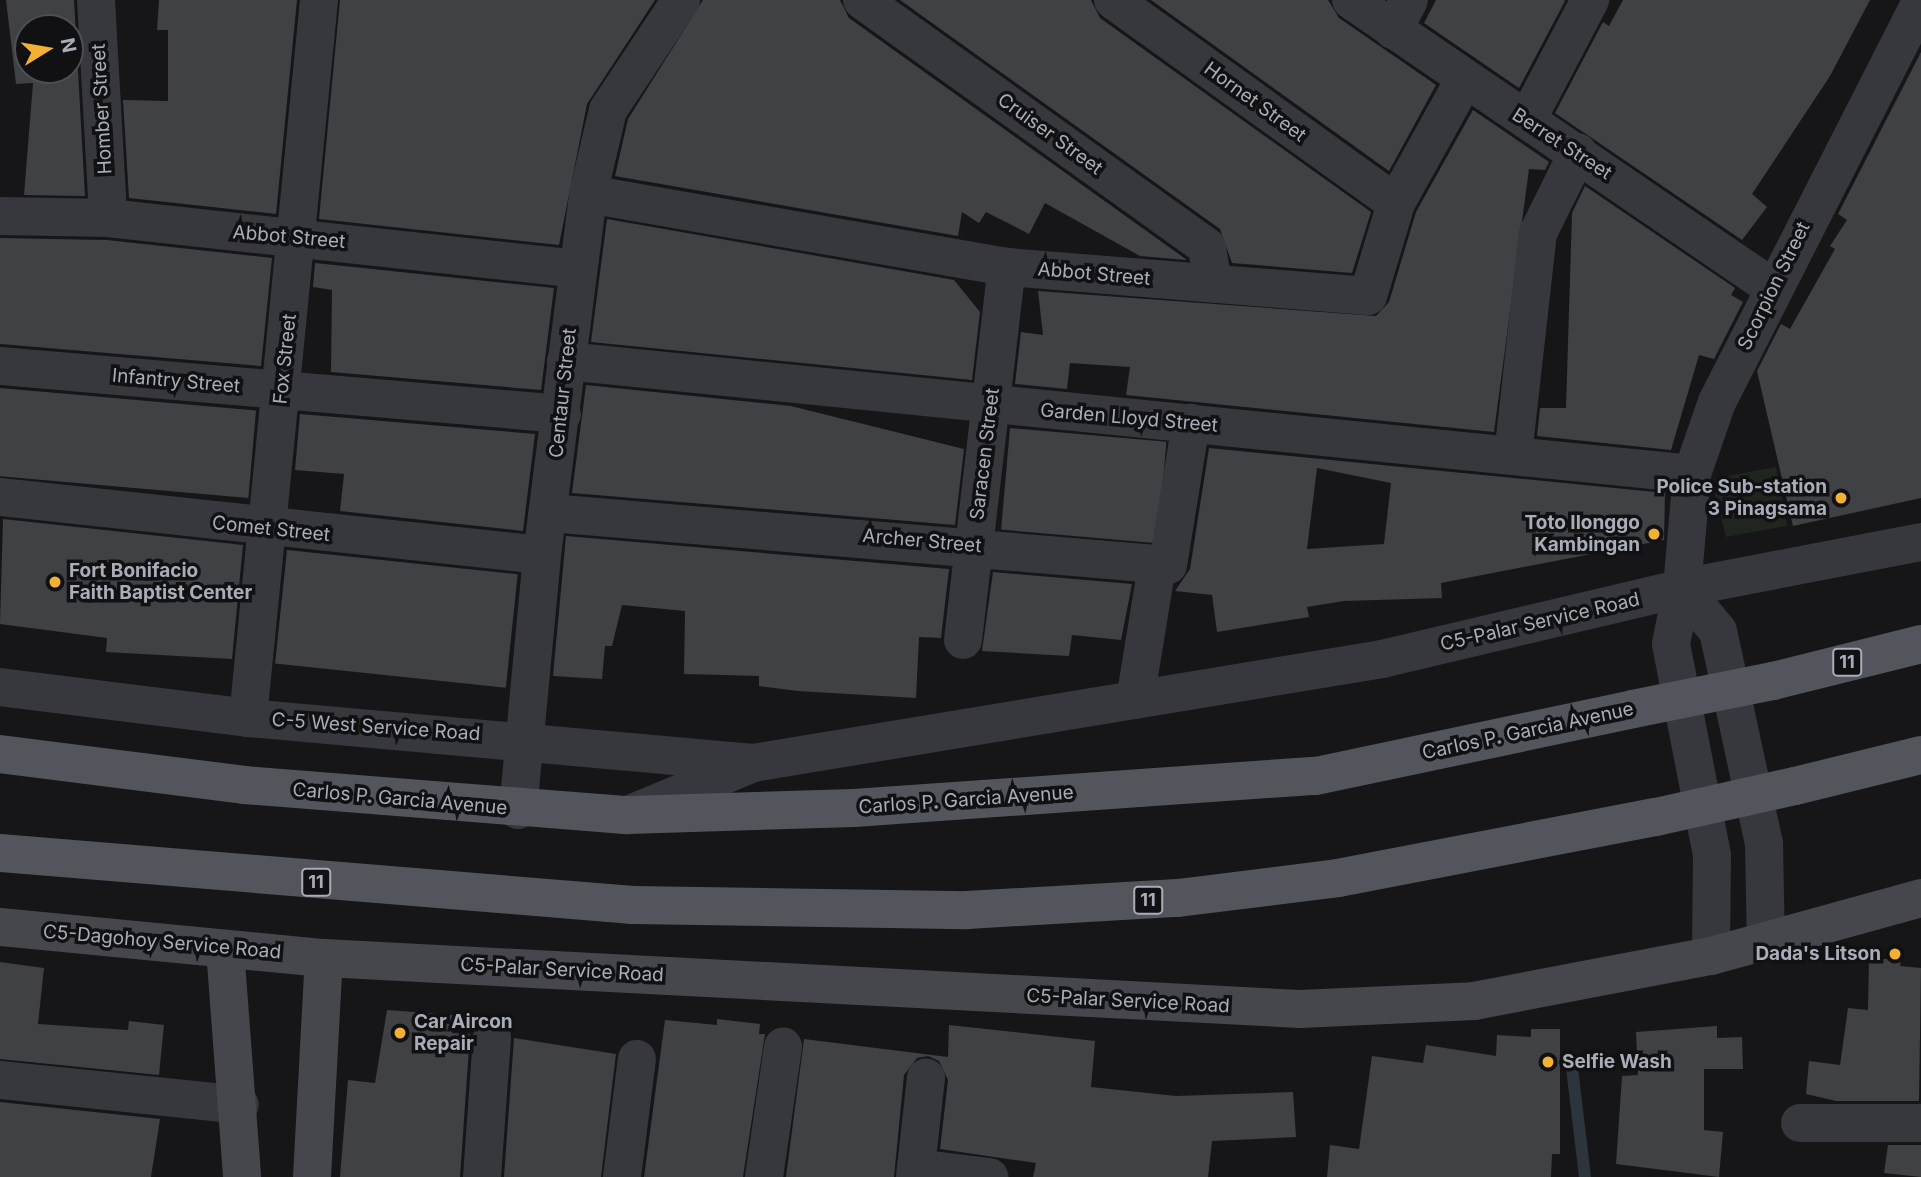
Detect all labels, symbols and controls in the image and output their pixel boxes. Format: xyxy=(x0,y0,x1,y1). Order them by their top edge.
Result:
north arrow xyxy=(14,14,84,84)
text: N xyxy=(55,36,81,55)
street label: Homber Street xyxy=(87,43,117,175)
street label: Hornet Street xyxy=(1200,57,1310,147)
street label: Cruiser Street xyxy=(993,88,1107,180)
street label: Berret Street xyxy=(1508,103,1616,185)
street label: Scorpion Street xyxy=(1733,218,1815,354)
street label: Abbot Street xyxy=(232,221,346,253)
street label: Abbot Street xyxy=(1037,258,1151,290)
street label: Fox Street xyxy=(269,313,301,405)
street label: Centaur Street xyxy=(545,327,581,459)
street label: Infantry Street xyxy=(111,364,241,398)
street label: Saracen Street xyxy=(966,387,1004,521)
street label: Garden Lloyd Street xyxy=(1039,399,1219,437)
place label: Police Sub-station 3 Pinagsama xyxy=(1656,476,1827,520)
marker: Police Sub-station 3 Pinagsama xyxy=(1833,490,1849,506)
street label: Comet Street xyxy=(211,511,331,547)
place label: Toto Ilonggo Kambingan xyxy=(1525,512,1640,556)
street label: Archer Street xyxy=(862,524,982,558)
marker: Toto Ilonggo Kambingan xyxy=(1646,526,1662,542)
place label: Fort Bonifacio Faith Baptist Center xyxy=(69,560,252,604)
marker: Fort Bonifacio Faith Baptist Center xyxy=(47,574,63,590)
street label: C5-Palar Service Road xyxy=(1438,588,1642,656)
road number: 11 xyxy=(1831,648,1863,676)
street label: Carlos P. Garcia Avenue xyxy=(1420,697,1636,765)
street label: C-5 West Service Road xyxy=(271,708,481,746)
street label: Carlos P. Garcia Avenue xyxy=(292,778,508,820)
street label: Carlos P. Garcia Avenue xyxy=(858,781,1074,819)
road number: 11 xyxy=(300,868,332,897)
road number: 11 xyxy=(1132,886,1164,915)
street label: C5-Dagohoy Service Road xyxy=(42,920,282,964)
place label: Dada's Litson xyxy=(1755,943,1881,965)
marker: Dada's Litson xyxy=(1887,946,1903,962)
street label: C5-Palar Service Road xyxy=(460,953,664,987)
street label: C5-Palar Service Road xyxy=(1026,984,1230,1018)
place label: Car Aircon Repair xyxy=(414,1011,513,1055)
marker: Car Aircon Repair xyxy=(392,1025,408,1041)
place label: Selfie Wash xyxy=(1562,1051,1672,1073)
marker: Selfie Wash xyxy=(1540,1054,1556,1070)

